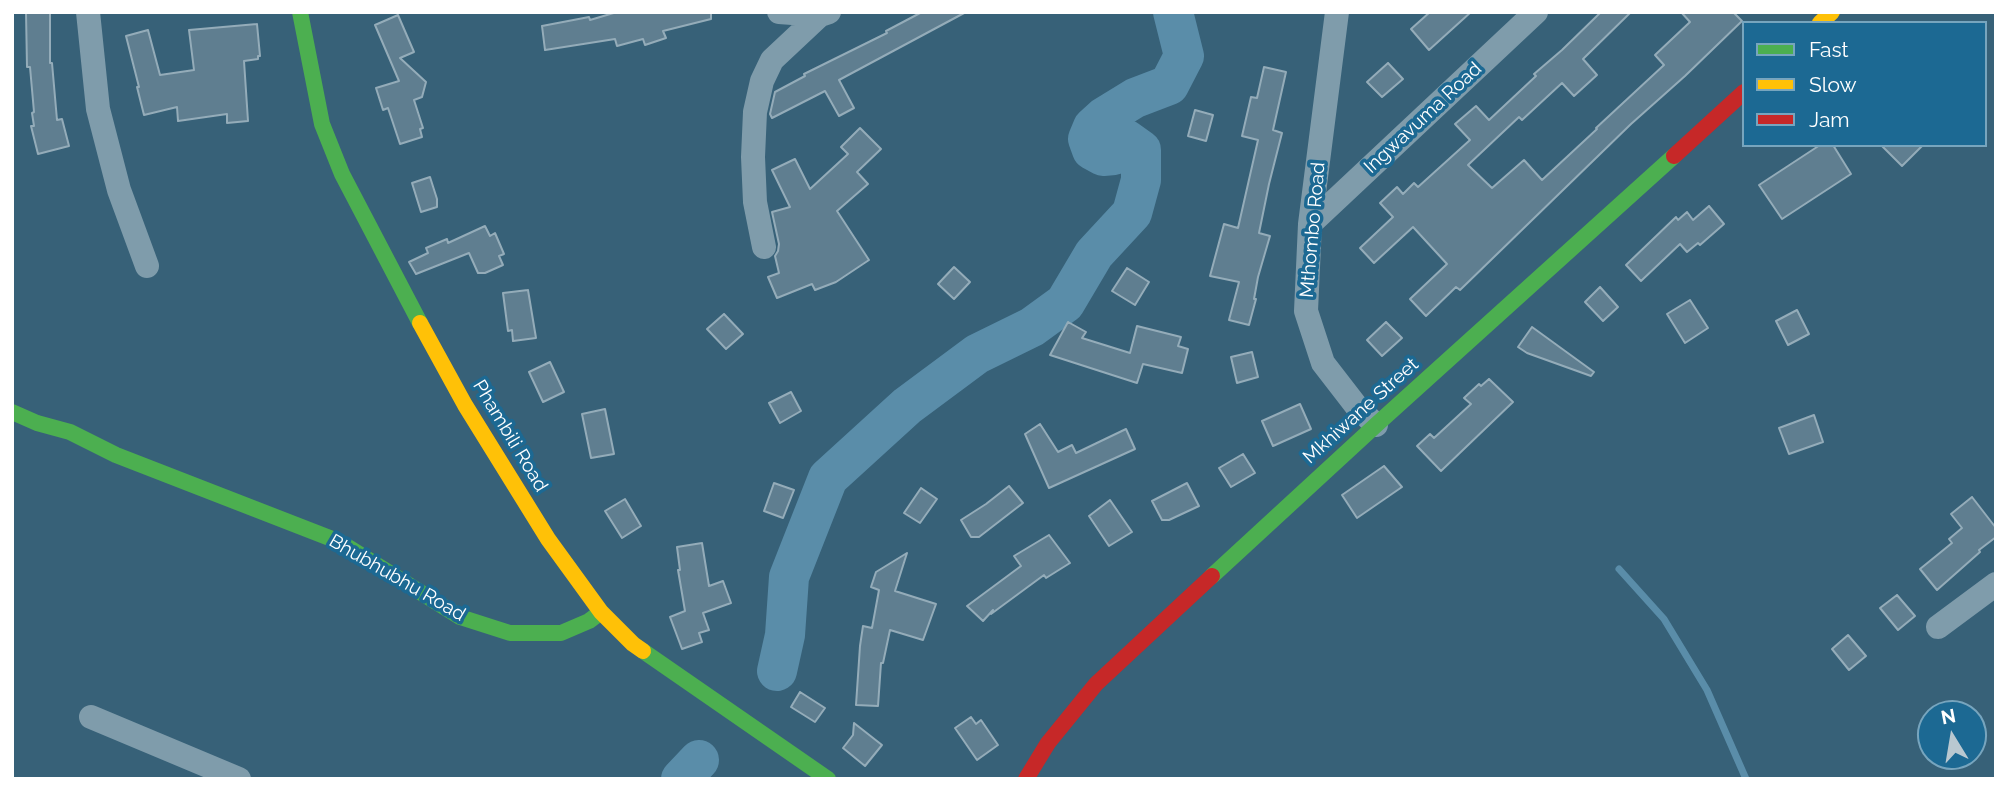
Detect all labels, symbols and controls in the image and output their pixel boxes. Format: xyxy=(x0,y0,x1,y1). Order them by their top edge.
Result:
legend xyxy=(1742,21,1987,147)
text: Fast xyxy=(1809,37,1849,62)
street label: Ingwavuma Road xyxy=(1359,58,1487,178)
text: Slow xyxy=(1809,72,1857,97)
text: Jam xyxy=(1809,107,1850,132)
street label: Mthombo Road xyxy=(1296,161,1330,299)
street label: Mkhiwane Street xyxy=(1299,353,1423,469)
street label: Phambili Road xyxy=(468,376,552,496)
street label: Bhubhubhu Road xyxy=(325,530,469,626)
north arrow xyxy=(1917,700,1987,770)
text: N xyxy=(1939,704,1958,729)

